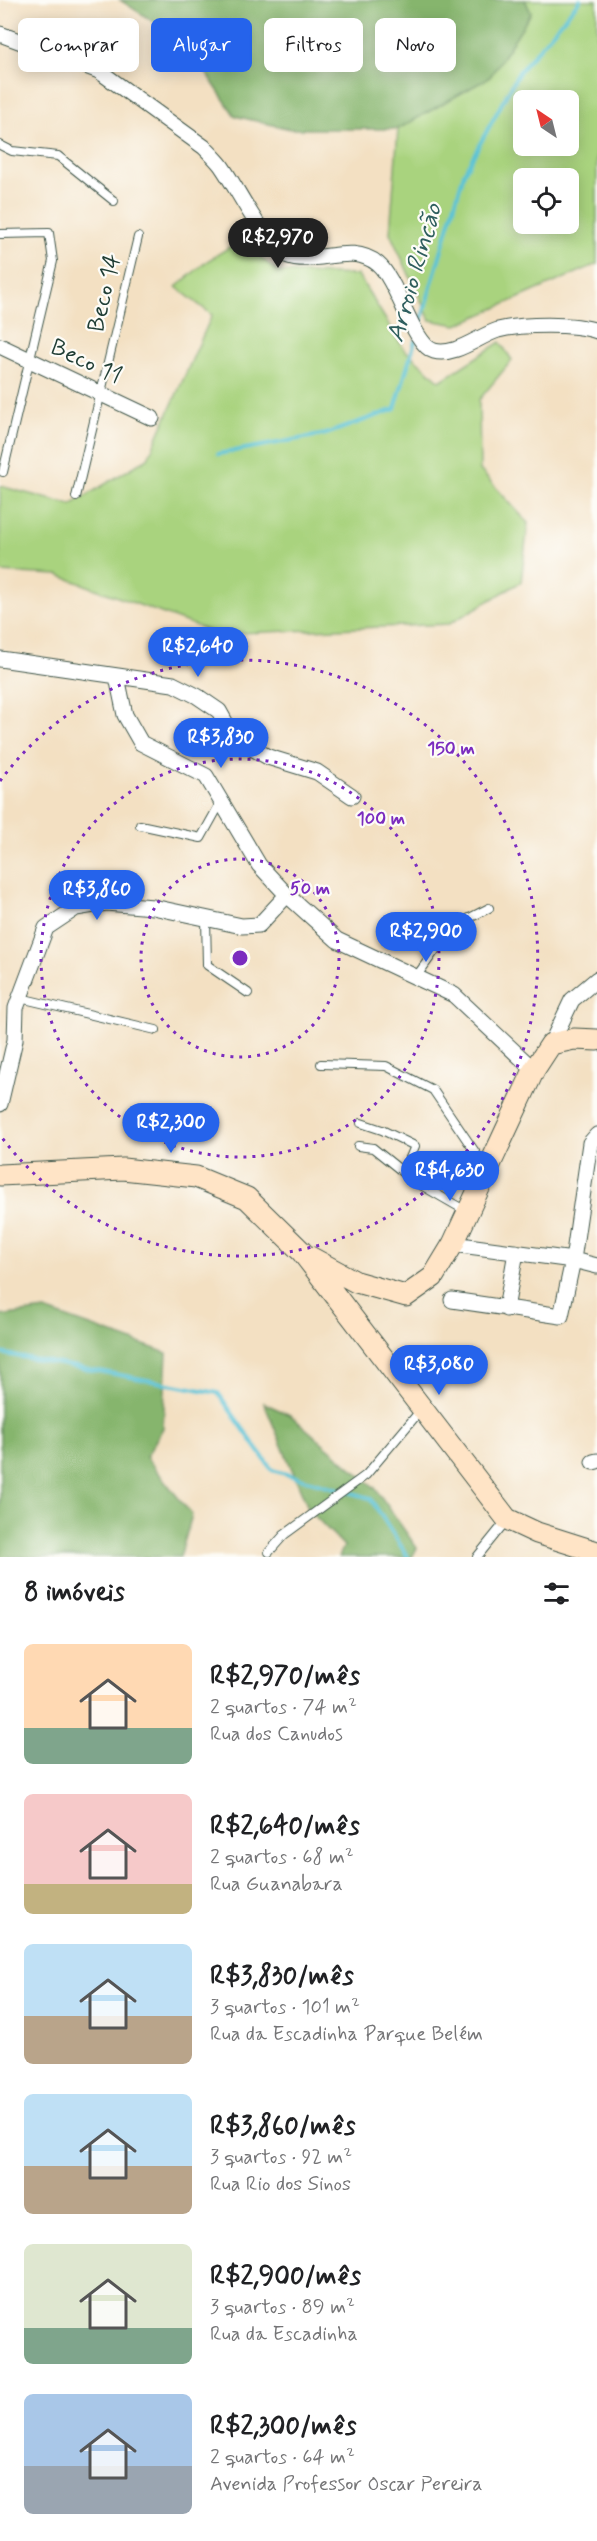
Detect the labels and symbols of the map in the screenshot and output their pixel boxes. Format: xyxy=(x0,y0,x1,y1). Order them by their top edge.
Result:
north arrow xyxy=(513,90,579,156)
water label: Arroio Rincão xyxy=(379,199,451,346)
pin: R$2,970 xyxy=(223,218,333,269)
street label: Beco 14 xyxy=(81,251,129,335)
street label: Beco 11 xyxy=(45,332,127,392)
pin: R$2,640 xyxy=(143,627,253,678)
pin: R$3,830 xyxy=(166,718,276,769)
text: 150 m xyxy=(427,737,475,761)
text: 100 m xyxy=(357,807,405,831)
pin: R$3,860 xyxy=(42,870,152,921)
text: 50 m xyxy=(290,877,330,901)
pin: R$2,900 xyxy=(371,912,481,963)
centre of rings xyxy=(230,948,250,968)
pin: R$2,300 xyxy=(116,1103,226,1154)
pin: R$4,630 xyxy=(395,1151,505,1202)
pin: R$3,080 xyxy=(384,1345,494,1396)

